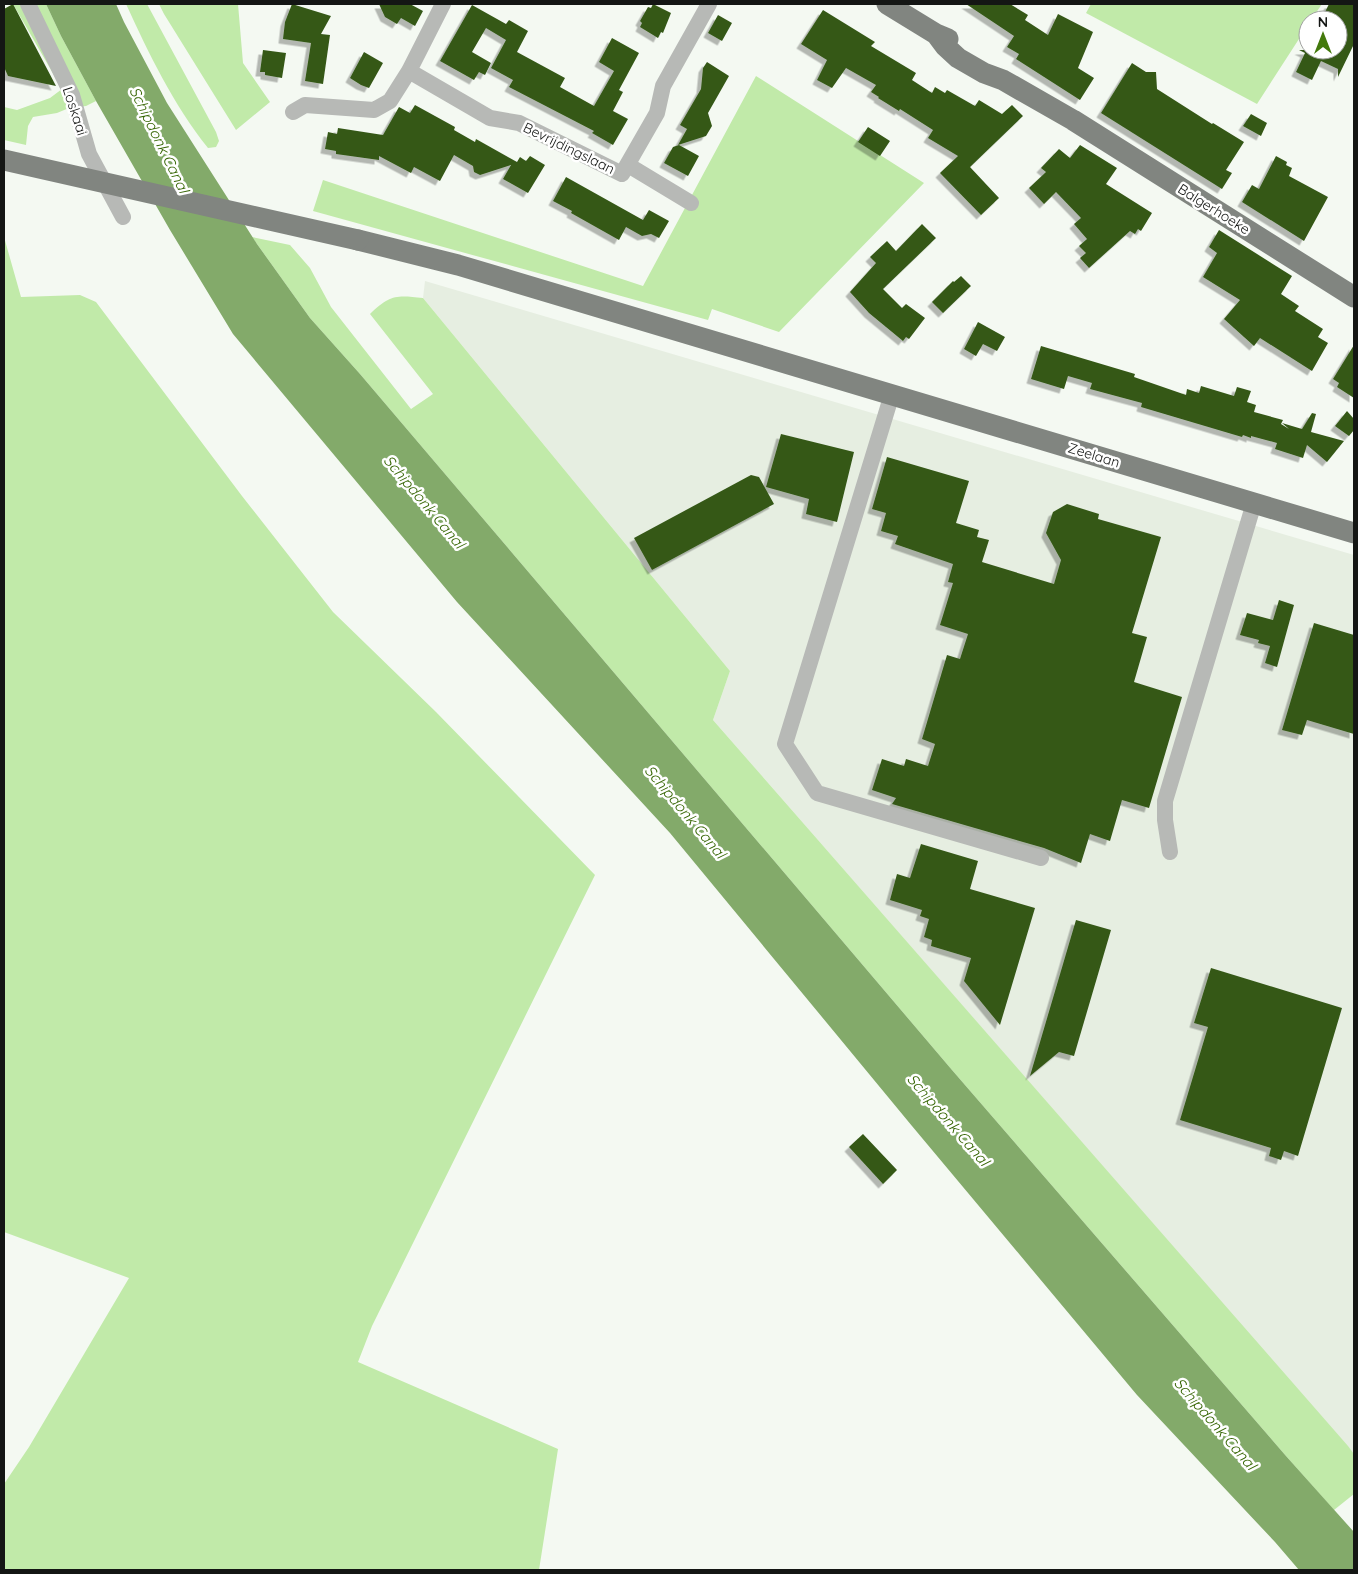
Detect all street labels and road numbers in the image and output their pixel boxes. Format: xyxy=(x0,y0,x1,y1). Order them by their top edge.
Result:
street label: Loskaai xyxy=(59,84,91,138)
street label: Bevrijdingslaan xyxy=(520,118,618,178)
street label: Balgerhoeke xyxy=(1175,180,1254,238)
street label: Zeelaan xyxy=(1066,439,1122,471)

